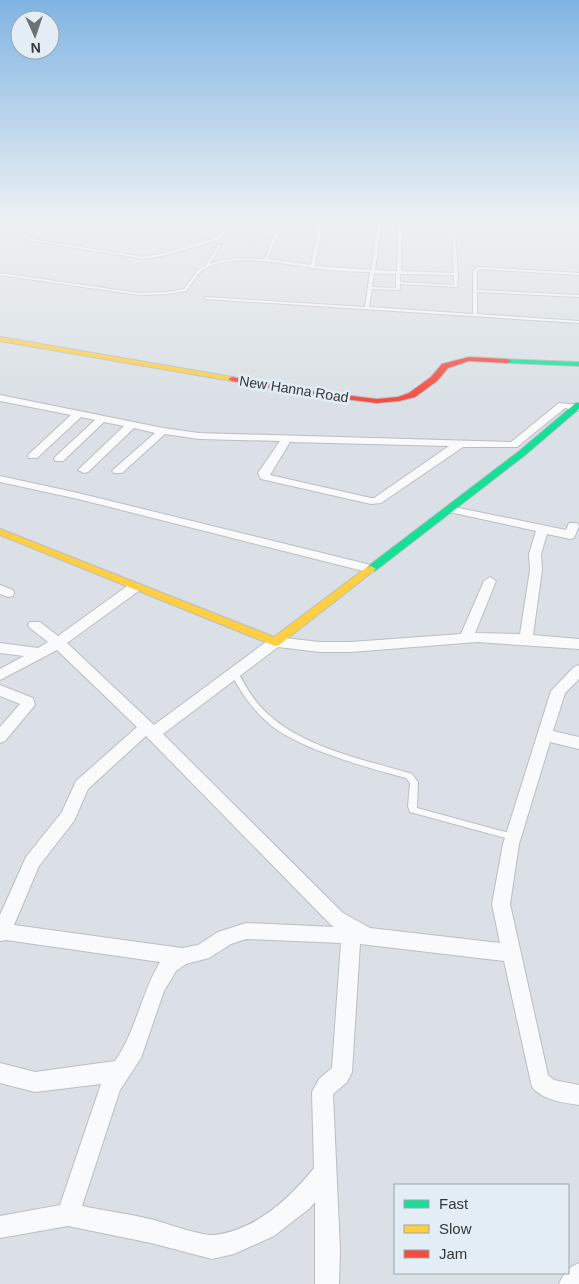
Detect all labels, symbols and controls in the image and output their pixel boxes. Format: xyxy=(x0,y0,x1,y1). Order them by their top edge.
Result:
north arrow xyxy=(10,10,60,60)
text: N xyxy=(30,40,41,56)
street label: New Hanna Road xyxy=(238,372,350,406)
legend xyxy=(394,1184,569,1274)
text: Fast xyxy=(439,1195,469,1212)
text: Slow xyxy=(439,1220,472,1237)
text: Jam xyxy=(439,1245,467,1262)

